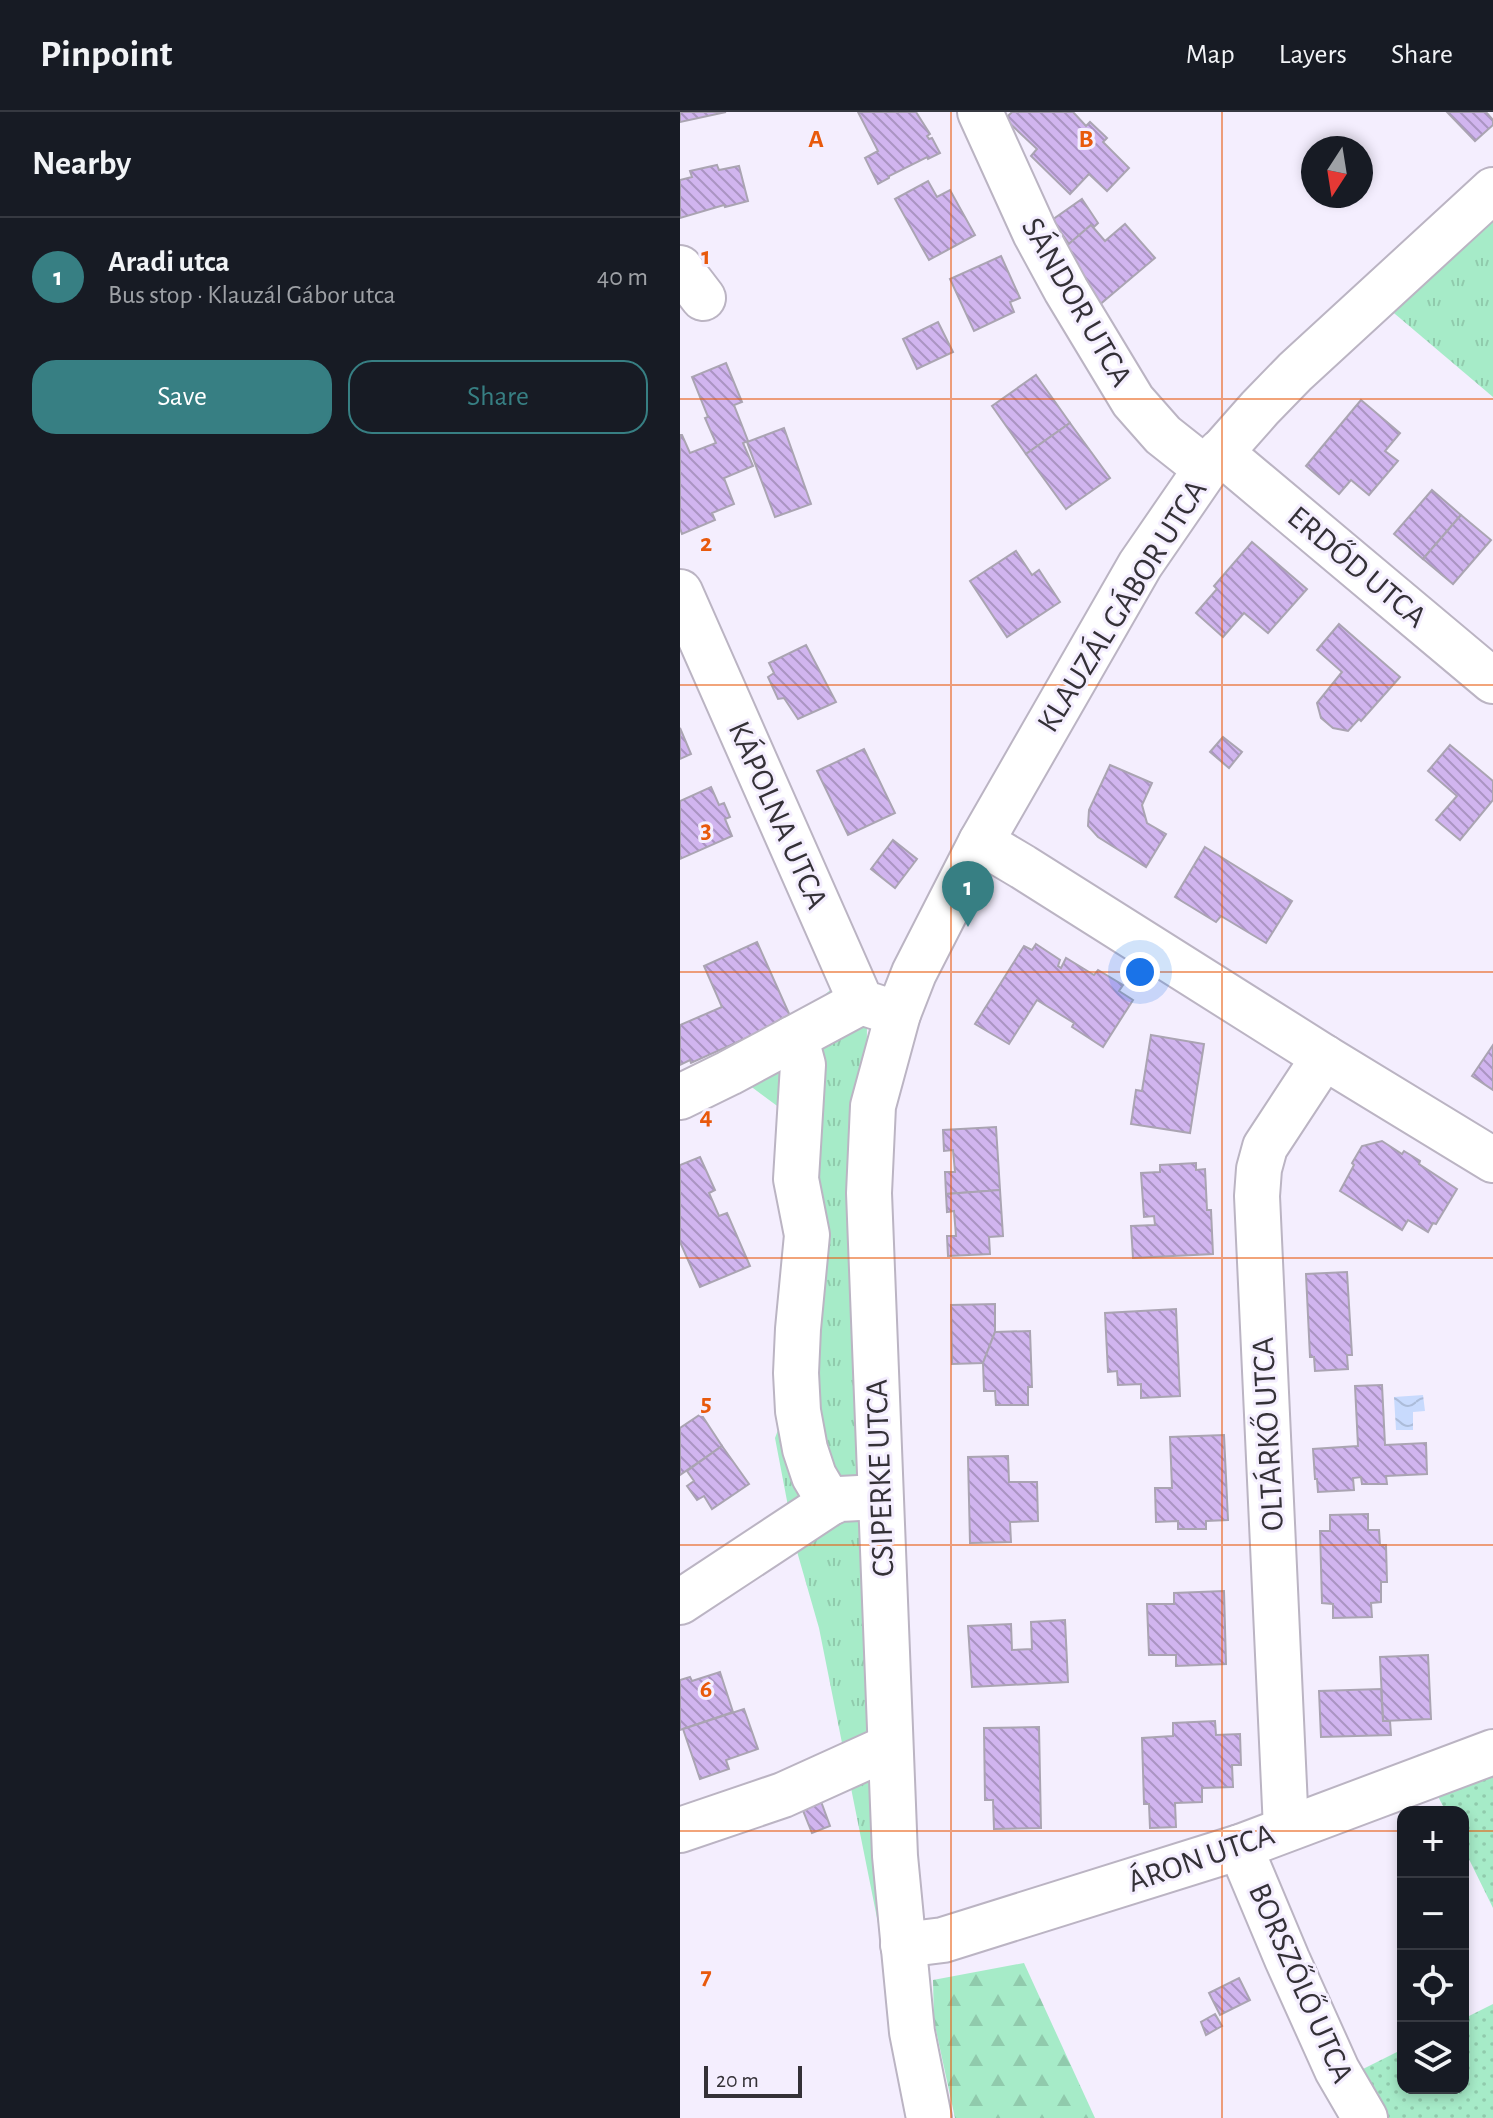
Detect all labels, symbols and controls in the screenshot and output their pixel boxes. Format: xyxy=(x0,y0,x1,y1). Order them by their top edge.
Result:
text: Pinpoint xyxy=(40,36,172,74)
text: Map xyxy=(1186,41,1235,69)
text: Layers xyxy=(1279,41,1347,69)
text: Share xyxy=(1391,41,1453,69)
text: A xyxy=(808,126,824,152)
text: B xyxy=(1078,126,1094,152)
north arrow xyxy=(1301,136,1373,208)
text: Nearby xyxy=(32,147,131,181)
street label: SÁNDOR UTCA xyxy=(1016,211,1141,392)
text: 1 xyxy=(701,243,711,269)
text: Aradi utca xyxy=(108,247,230,277)
text: 1 xyxy=(53,264,63,290)
text: 40 m xyxy=(597,264,648,290)
text: Bus stop · Klauzál Gábor utca xyxy=(108,282,395,308)
button: Save xyxy=(32,360,332,434)
button: Share xyxy=(348,360,648,434)
street label: KLAUZÁL GÁBOR UTCA xyxy=(1029,473,1213,738)
street label: ERDŐD UTCA xyxy=(1282,499,1434,634)
text: 2 xyxy=(700,530,712,556)
street label: KÁPOLNA UTCA xyxy=(722,715,836,914)
text: 3 xyxy=(700,817,712,843)
pin: 1 xyxy=(942,861,994,927)
your location xyxy=(1120,952,1160,992)
text: 4 xyxy=(699,1103,713,1129)
street label: OLTÁRKŐ UTCA xyxy=(1244,1336,1289,1532)
street label: CSIPERKE UTCA xyxy=(861,1379,899,1577)
text: 5 xyxy=(700,1390,712,1416)
text: 6 xyxy=(700,1676,712,1702)
map controls xyxy=(1397,1806,1469,2094)
button: + xyxy=(1397,1806,1469,1878)
street label: ÁRON UTCA xyxy=(1122,1815,1279,1898)
street label: BORSZŐLŐ UTCA xyxy=(1243,1877,1361,2088)
button: − xyxy=(1397,1878,1469,1950)
button: locate xyxy=(1397,1950,1469,2022)
text: 7 xyxy=(700,1963,712,1989)
button: layers xyxy=(1397,2022,1469,2094)
scale bar xyxy=(704,2062,802,2098)
text: 20 m xyxy=(716,2069,759,2091)

